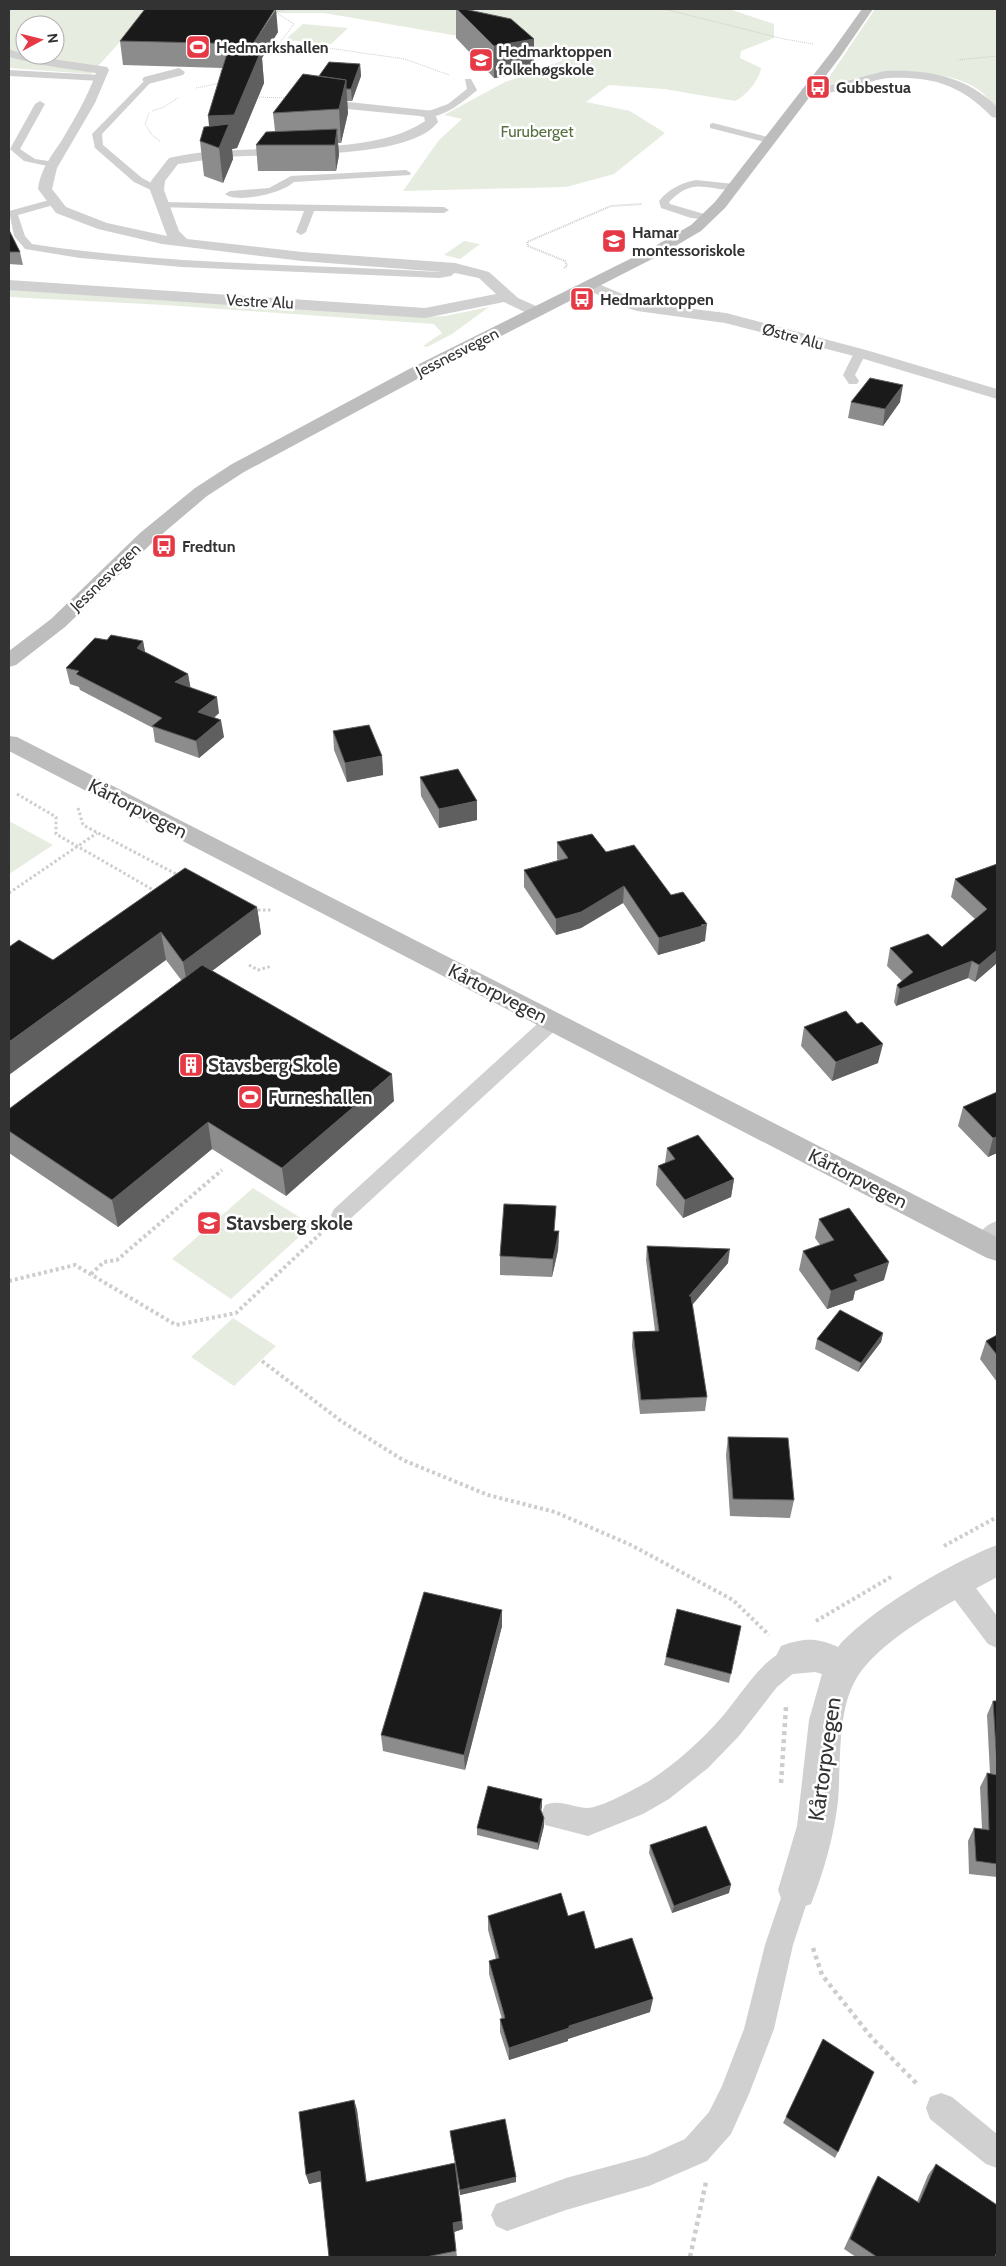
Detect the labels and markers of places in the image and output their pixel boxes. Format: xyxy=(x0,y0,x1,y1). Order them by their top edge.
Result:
sports icon: Hedmarkshallen xyxy=(185,34,211,60)
place label: Hedmarkshallen xyxy=(216,38,329,57)
place label: Hedmarktoppen folkehøgskole xyxy=(498,42,612,79)
school or university icon: Hedmarktoppen folkehøgskole xyxy=(468,47,494,73)
bus stop icon: Gubbestua xyxy=(805,74,831,100)
place label: Gubbestua xyxy=(836,78,911,97)
place label: Hamar montessoriskole xyxy=(632,223,745,260)
school or university icon: Hamar montessoriskole xyxy=(601,228,627,254)
bus stop icon: Hedmarktoppen xyxy=(569,286,595,312)
place label: Hedmarktoppen xyxy=(600,290,714,309)
bus stop icon: Fredtun xyxy=(151,533,177,559)
place label: Fredtun xyxy=(182,537,236,556)
building icon: Stavsberg Skole xyxy=(178,1052,204,1078)
place label: Stavsberg Skole xyxy=(208,1054,338,1077)
sports icon: Furneshallen xyxy=(237,1084,263,1110)
place label: Furneshallen xyxy=(268,1086,373,1109)
school or university icon: Stavsberg skole xyxy=(196,1210,222,1236)
place label: Stavsberg skole xyxy=(226,1212,353,1235)

